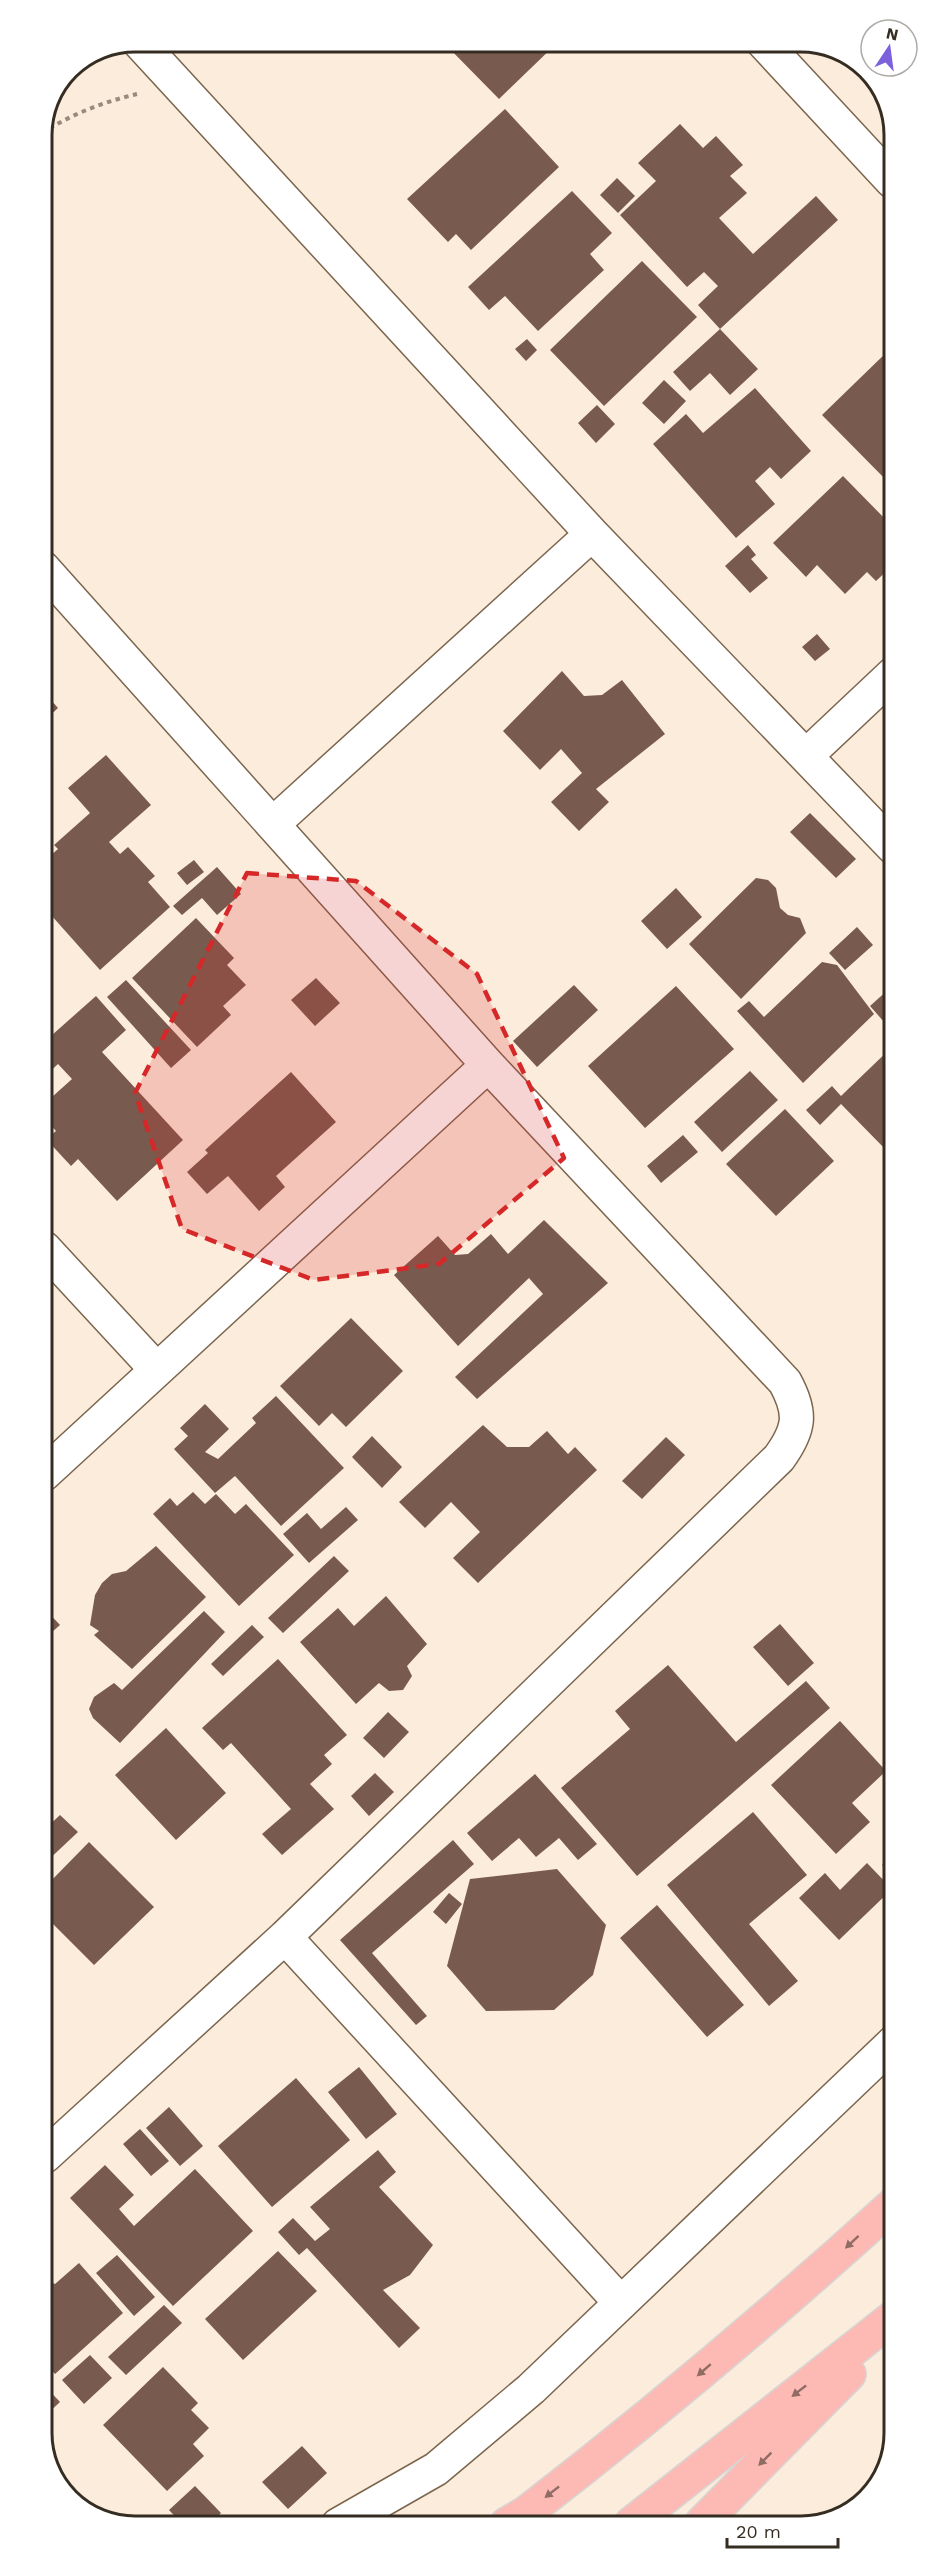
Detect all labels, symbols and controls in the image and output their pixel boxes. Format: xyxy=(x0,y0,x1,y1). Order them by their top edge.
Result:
north arrow xyxy=(859,18,919,78)
text: N xyxy=(884,23,900,44)
one-way arrow xyxy=(844,2235,859,2249)
one-way arrow xyxy=(697,2363,712,2376)
one-way arrow xyxy=(792,2384,807,2396)
one-way arrow xyxy=(759,2452,773,2466)
one-way arrow xyxy=(545,2486,560,2498)
scale bar xyxy=(727,2511,838,2549)
text: 20 m xyxy=(736,2521,781,2542)

